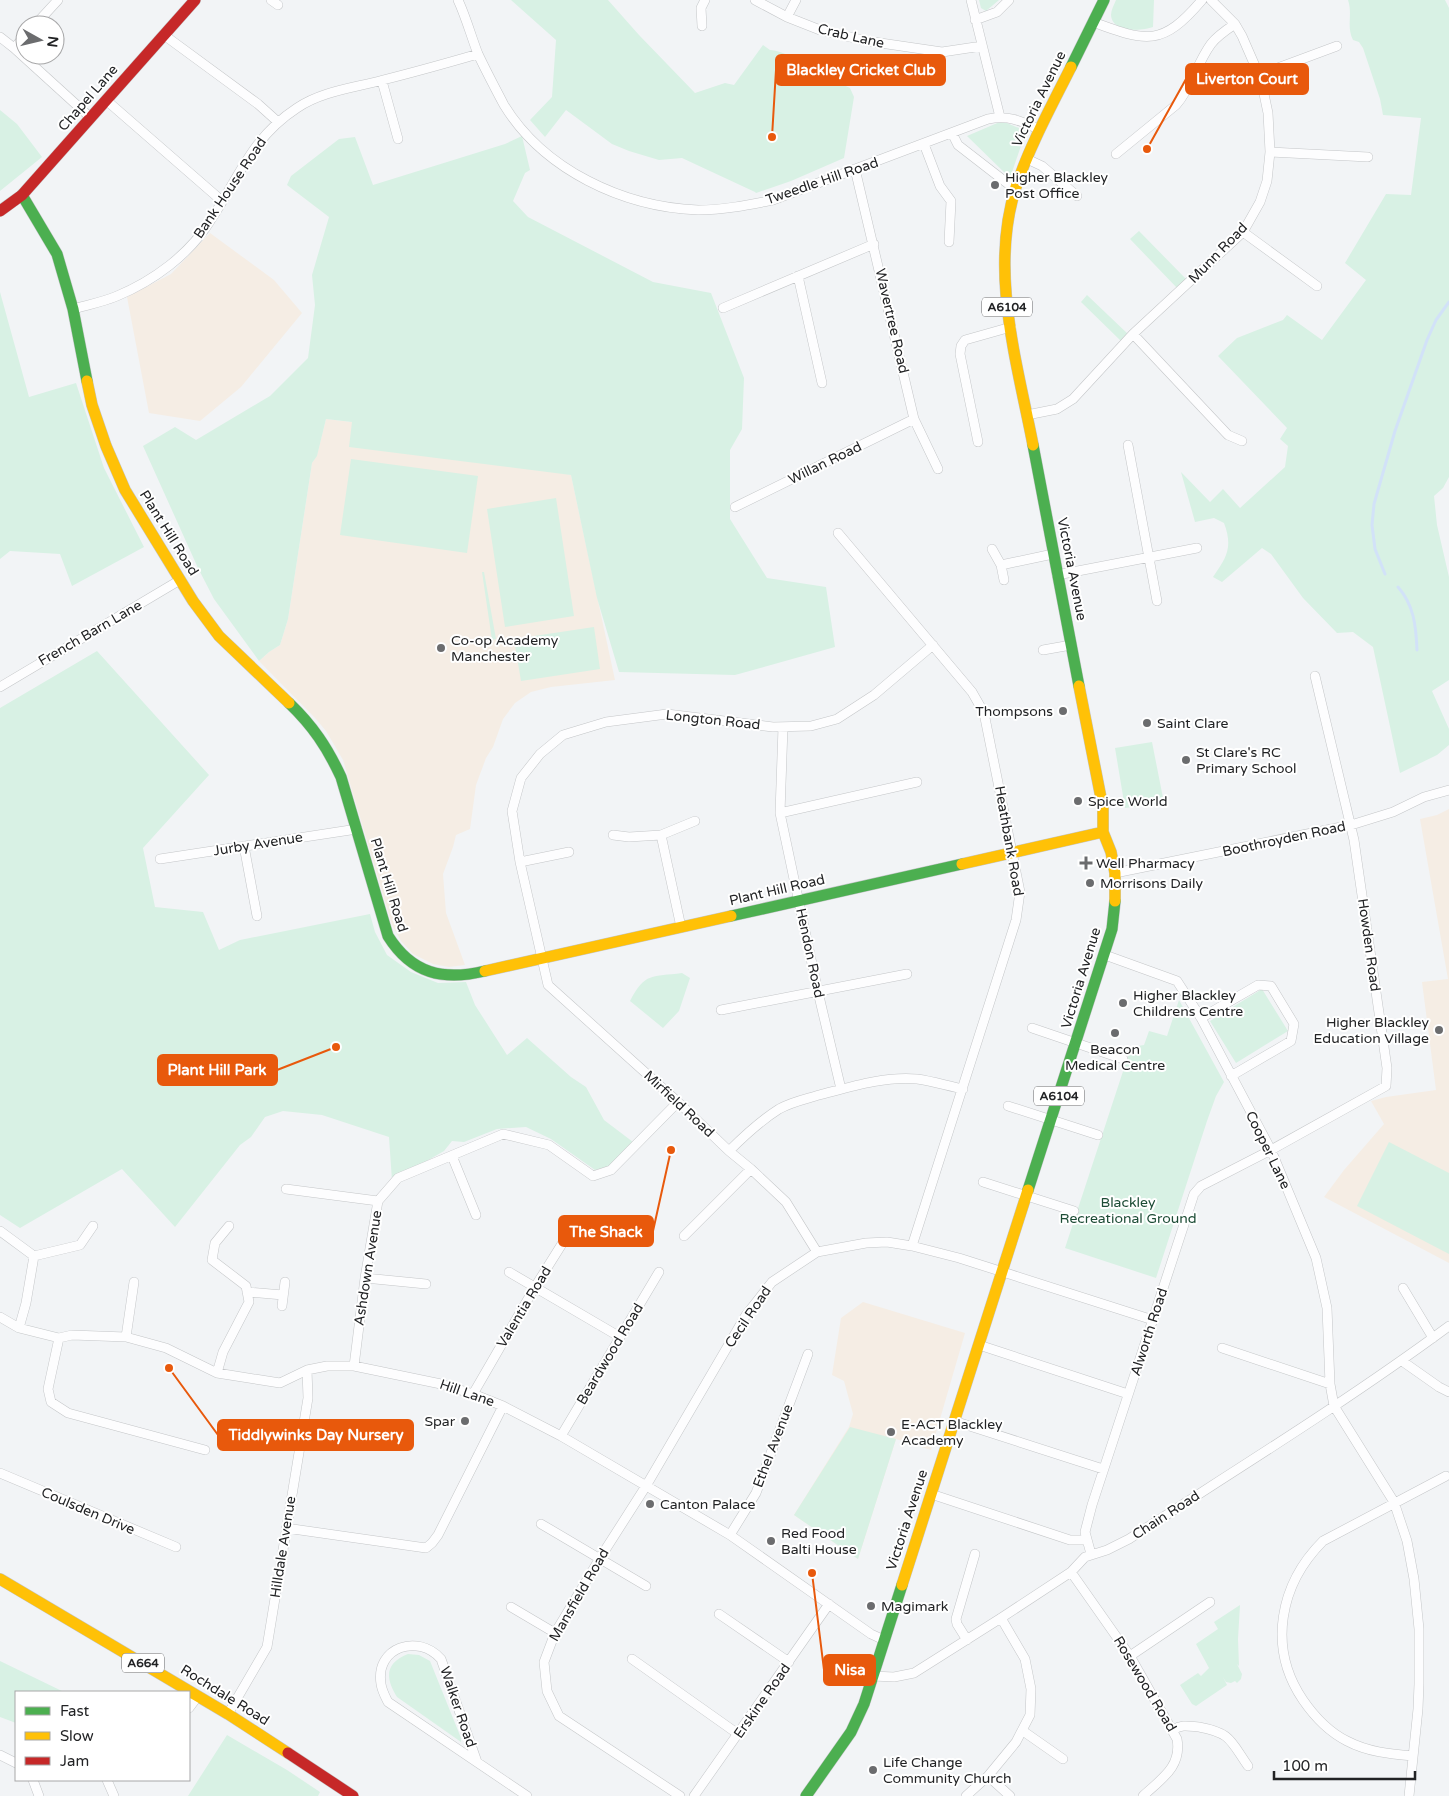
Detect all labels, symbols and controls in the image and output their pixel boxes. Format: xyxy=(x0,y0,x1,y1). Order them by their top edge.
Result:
north arrow xyxy=(15,15,65,65)
street label: Crab Lane xyxy=(816,20,886,52)
text: N xyxy=(43,35,62,48)
street label: Victoria Avenue xyxy=(1008,48,1070,150)
callout: Blackley Cricket Club xyxy=(776,55,945,85)
street label: Chapel Lane xyxy=(55,61,121,135)
text: Blackley Cricket Club xyxy=(786,61,936,80)
callout: Liverton Court xyxy=(1186,64,1308,94)
text: Liverton Court xyxy=(1196,70,1298,88)
street label: Bank House Road xyxy=(190,134,270,242)
street label: Tweedle Hill Road xyxy=(763,154,881,208)
place label: Higher Blackley Post Office xyxy=(1005,169,1109,202)
marker: Higher Blackley Post Office xyxy=(989,179,1001,191)
street label: Munn Road xyxy=(1185,219,1251,287)
street label: Wavertree Road xyxy=(872,267,912,375)
road number: A6104 xyxy=(982,298,1032,316)
street label: Willan Road xyxy=(785,438,865,488)
street label: Plant Hill Road xyxy=(136,487,202,579)
street label: Victoria Avenue xyxy=(1054,516,1090,622)
street label: French Barn Lane xyxy=(35,596,145,670)
place label: Co-op Academy Manchester xyxy=(451,632,559,665)
marker: Co-op Academy Manchester xyxy=(435,642,447,654)
place label: Thompsons xyxy=(975,703,1053,720)
marker: Thompsons xyxy=(1057,705,1069,717)
street label: Longton Road xyxy=(665,707,761,733)
place label: Saint Clare xyxy=(1157,715,1229,732)
marker: Saint Clare xyxy=(1141,717,1153,729)
place label: St Clare's RC Primary School xyxy=(1196,744,1297,777)
marker: St Clare's RC Primary School xyxy=(1180,754,1192,766)
street label: Heathbank Road xyxy=(991,785,1027,897)
place label: Spice World xyxy=(1088,793,1168,810)
marker: Spice World xyxy=(1072,795,1084,807)
street label: Boothroyden Road xyxy=(1221,818,1347,860)
street label: Jurby Avenue xyxy=(212,829,304,859)
street label: Plant Hill Road xyxy=(367,836,411,934)
place label: Well Pharmacy xyxy=(1096,855,1195,872)
marker: Well Pharmacy xyxy=(1080,857,1092,869)
street label: Plant Hill Road xyxy=(727,871,827,909)
place label: Morrisons Daily xyxy=(1100,875,1203,892)
marker: Morrisons Daily xyxy=(1084,877,1096,889)
street label: Howden Road xyxy=(1354,897,1384,993)
street label: Hendon Road xyxy=(792,906,828,1000)
street label: Victoria Avenue xyxy=(1058,925,1104,1031)
place label: Higher Blackley Childrens Centre xyxy=(1133,987,1243,1020)
marker: Higher Blackley Childrens Centre xyxy=(1117,997,1129,1009)
place label: Higher Blackley Education Village xyxy=(1314,1014,1429,1047)
marker: Higher Blackley Education Village xyxy=(1433,1024,1445,1036)
marker: Beacon Medical Centre xyxy=(1109,1027,1121,1039)
place label: Beacon Medical Centre xyxy=(1065,1041,1165,1074)
callout: Plant Hill Park xyxy=(158,1055,277,1085)
text: Plant Hill Park xyxy=(167,1061,267,1079)
street label: Mirfield Road xyxy=(640,1067,718,1141)
road number: A6104 xyxy=(1034,1086,1084,1106)
street label: Cooper Lane xyxy=(1242,1108,1294,1192)
park label: Blackley Recreational Ground xyxy=(1059,1194,1197,1227)
street label: Ashdown Avenue xyxy=(351,1209,386,1327)
callout: The Shack xyxy=(559,1216,653,1246)
text: The Shack xyxy=(568,1223,643,1241)
street label: Valentia Road xyxy=(493,1263,555,1351)
street label: Cecil Road xyxy=(721,1283,775,1351)
street label: Alworth Road xyxy=(1127,1286,1171,1378)
street label: Beardwood Road xyxy=(573,1300,647,1408)
street label: Hill Lane xyxy=(437,1376,497,1410)
street label: Ethel Avenue xyxy=(749,1402,797,1490)
place label: Spar xyxy=(424,1413,456,1430)
marker: Spar xyxy=(459,1415,471,1427)
place label: E-ACT Blackley Academy xyxy=(901,1416,1003,1449)
callout: Tiddlywinks Day Nursery xyxy=(218,1420,413,1450)
text: Tiddlywinks Day Nursery xyxy=(228,1426,403,1445)
marker: E-ACT Blackley Academy xyxy=(885,1426,897,1438)
street label: Victoria Avenue xyxy=(883,1467,931,1572)
street label: Coulsden Drive xyxy=(39,1484,137,1538)
street label: Chain Road xyxy=(1129,1487,1203,1543)
street label: Hilldale Avenue xyxy=(267,1495,299,1599)
place label: Canton Palace xyxy=(660,1496,756,1513)
marker: Canton Palace xyxy=(644,1498,656,1510)
place label: Red Food Balti House xyxy=(781,1525,857,1558)
marker: Red Food Balti House xyxy=(765,1535,777,1547)
street label: Mansfield Road xyxy=(545,1545,613,1645)
place label: Magimark xyxy=(881,1598,949,1615)
marker: Magimark xyxy=(865,1600,877,1612)
street label: Rosewood Road xyxy=(1110,1633,1180,1735)
road number: A664 xyxy=(122,1654,164,1672)
callout: Nisa xyxy=(824,1655,875,1685)
street label: Erskine Road xyxy=(730,1660,794,1742)
street label: Rochdale Road xyxy=(177,1661,273,1729)
text: Nisa xyxy=(834,1661,866,1679)
street label: Walker Road xyxy=(436,1664,480,1750)
legend xyxy=(15,1691,190,1781)
text: Fast xyxy=(60,1702,90,1720)
text: Slow xyxy=(60,1727,94,1745)
scale bar xyxy=(1274,1748,1415,1780)
text: Jam xyxy=(60,1752,89,1770)
place label: Life Change Community Church xyxy=(883,1754,1012,1787)
text: 100 m xyxy=(1282,1757,1328,1775)
marker: Life Change Community Church xyxy=(867,1764,879,1776)

